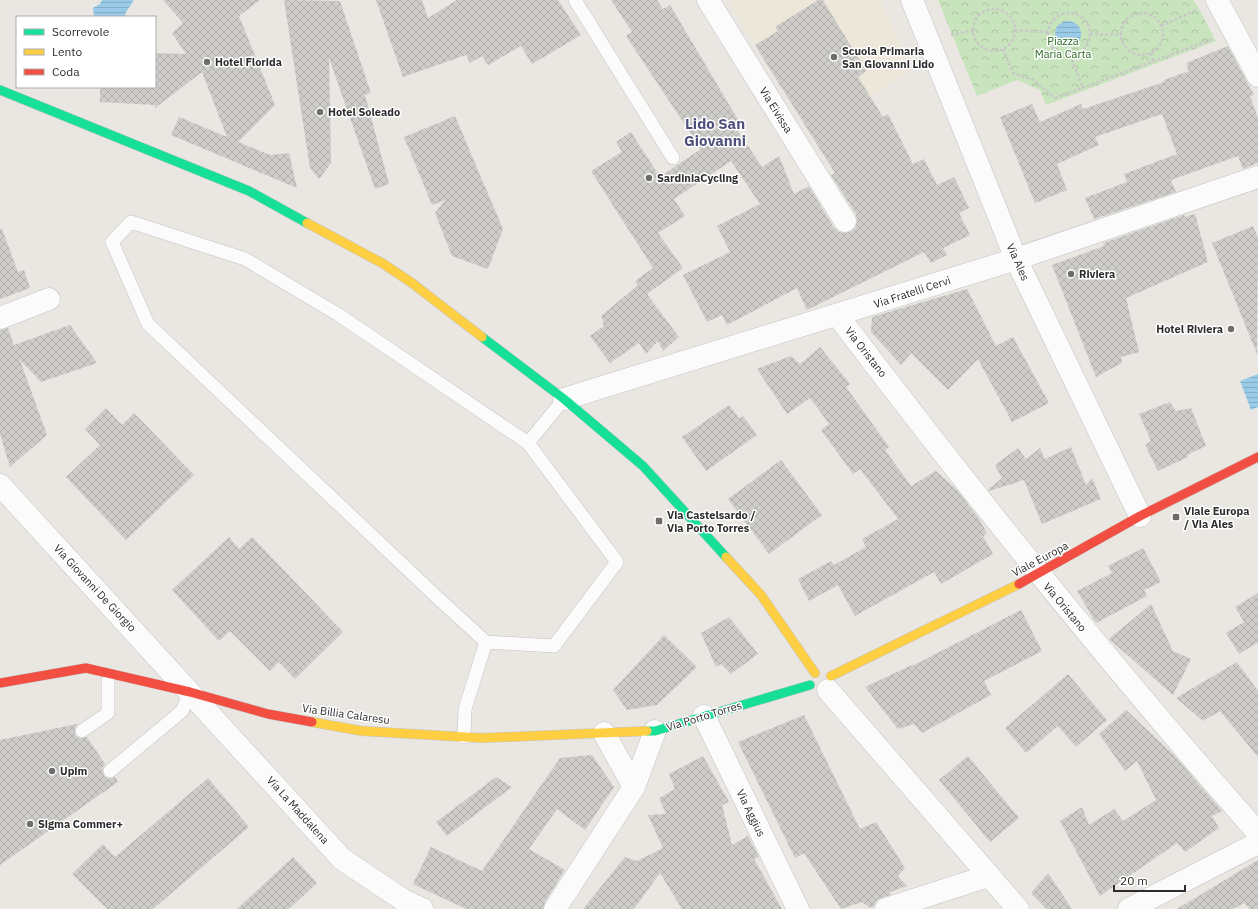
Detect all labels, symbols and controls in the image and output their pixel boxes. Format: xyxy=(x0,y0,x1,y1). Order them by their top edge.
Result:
legend xyxy=(16,16,156,88)
text: Scorrevole xyxy=(52,24,110,39)
park label: Piazza Maria Carta xyxy=(1035,34,1091,61)
text: Lento xyxy=(52,44,82,59)
place label: Scuola Primaria San Giovanni Lido xyxy=(842,44,934,71)
marker: Scuola Primaria San Giovanni Lido xyxy=(829,52,839,62)
place label: Hotel Florida xyxy=(215,55,282,69)
marker: Hotel Florida xyxy=(202,57,212,67)
text: Coda xyxy=(52,64,80,79)
street label: Via Eivissa xyxy=(756,84,796,136)
place label: Hotel Soleado xyxy=(328,105,400,119)
marker: Hotel Soleado xyxy=(315,107,325,117)
district label: Lido San Giovanni xyxy=(684,114,746,150)
place label: SardiniaCycling xyxy=(657,171,739,185)
marker: SardiniaCycling xyxy=(644,173,654,183)
street label: Via Ales xyxy=(1004,241,1032,283)
place label: Riviera xyxy=(1079,267,1115,281)
marker: Riviera xyxy=(1066,269,1076,279)
street label: Via Fratelli Cervi xyxy=(872,273,952,311)
place label: Hotel Riviera xyxy=(1156,322,1223,336)
street label: Via Oristano xyxy=(842,324,890,380)
marker: Hotel Riviera xyxy=(1226,324,1236,334)
place label: Viale Europa / Via Ales xyxy=(1184,504,1249,531)
place label: Via Castelsardo / Via Porto Torres xyxy=(667,508,755,535)
marker: Viale Europa / Via Ales xyxy=(1171,512,1181,522)
marker: Via Castelsardo / Via Porto Torres xyxy=(654,516,664,526)
street label: Viale Europa xyxy=(1009,538,1071,580)
street label: Via Giovanni De Giorgio xyxy=(51,541,139,635)
street label: Via Oristano xyxy=(1040,580,1090,634)
street label: Via Porto Torres xyxy=(664,698,744,734)
street label: Via Billia Calaresu xyxy=(301,701,391,727)
place label: Upim xyxy=(60,764,87,778)
marker: Upim xyxy=(47,766,57,776)
street label: Via La Maddalena xyxy=(264,773,332,847)
street label: Via Aggius xyxy=(734,787,768,839)
place label: Sigma Commer+ xyxy=(38,817,123,831)
marker: Sigma Commer+ xyxy=(25,819,35,829)
scale bar xyxy=(1114,867,1185,893)
text: 20 m xyxy=(1120,873,1148,888)

